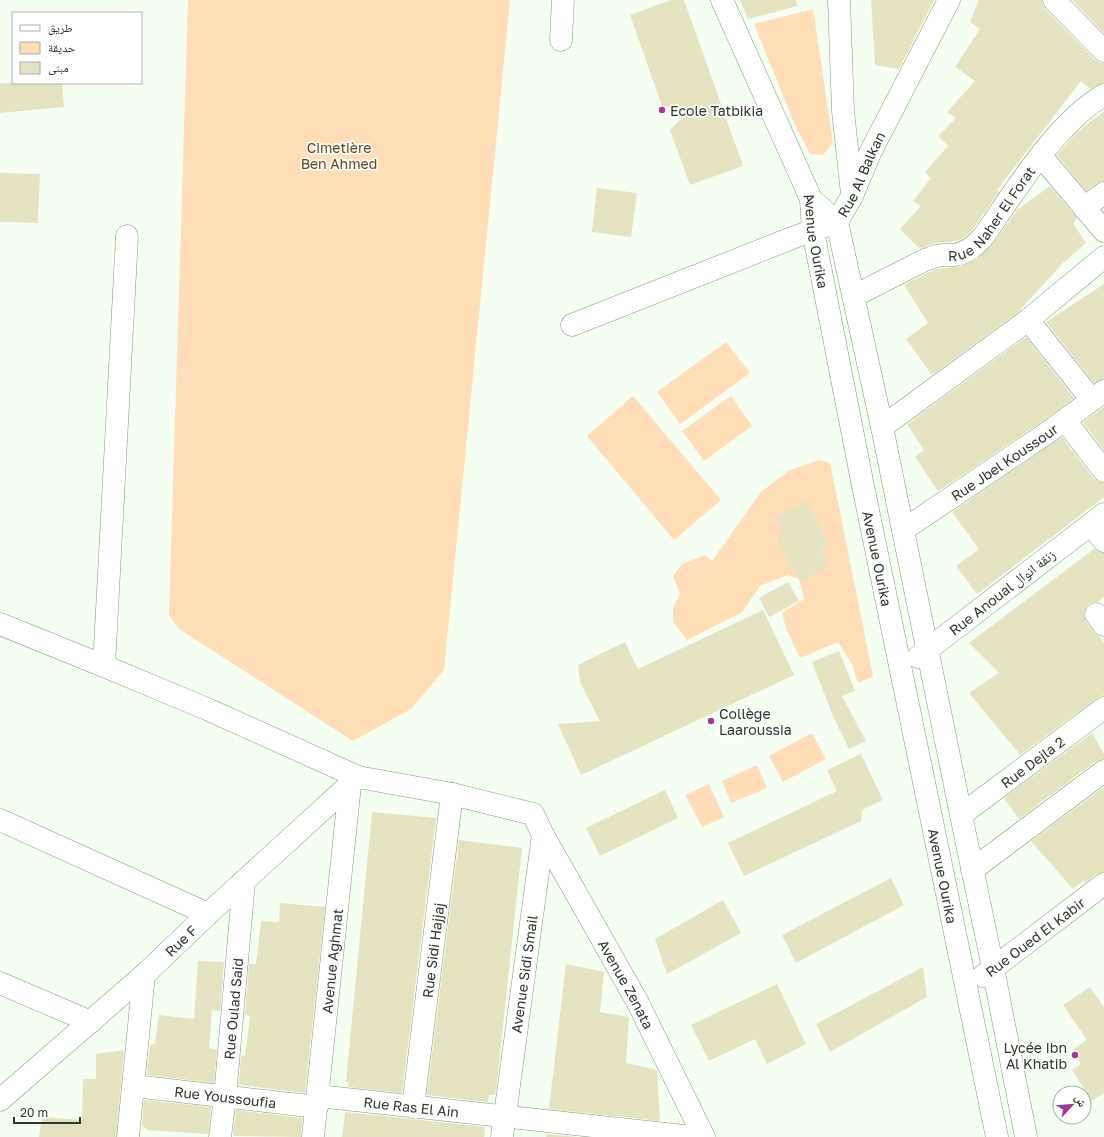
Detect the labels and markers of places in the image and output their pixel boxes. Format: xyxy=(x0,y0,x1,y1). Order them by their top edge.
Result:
place label: Ecole Tatbikia xyxy=(670,102,763,119)
marker: Ecole Tatbikia xyxy=(657,105,667,115)
place label: Collège Laaroussia xyxy=(719,705,792,738)
marker: Collège Laaroussia xyxy=(706,716,716,726)
place label: Lycée Ibn Al Khatib xyxy=(1004,1039,1067,1072)
marker: Lycée Ibn Al Khatib xyxy=(1070,1050,1080,1060)

